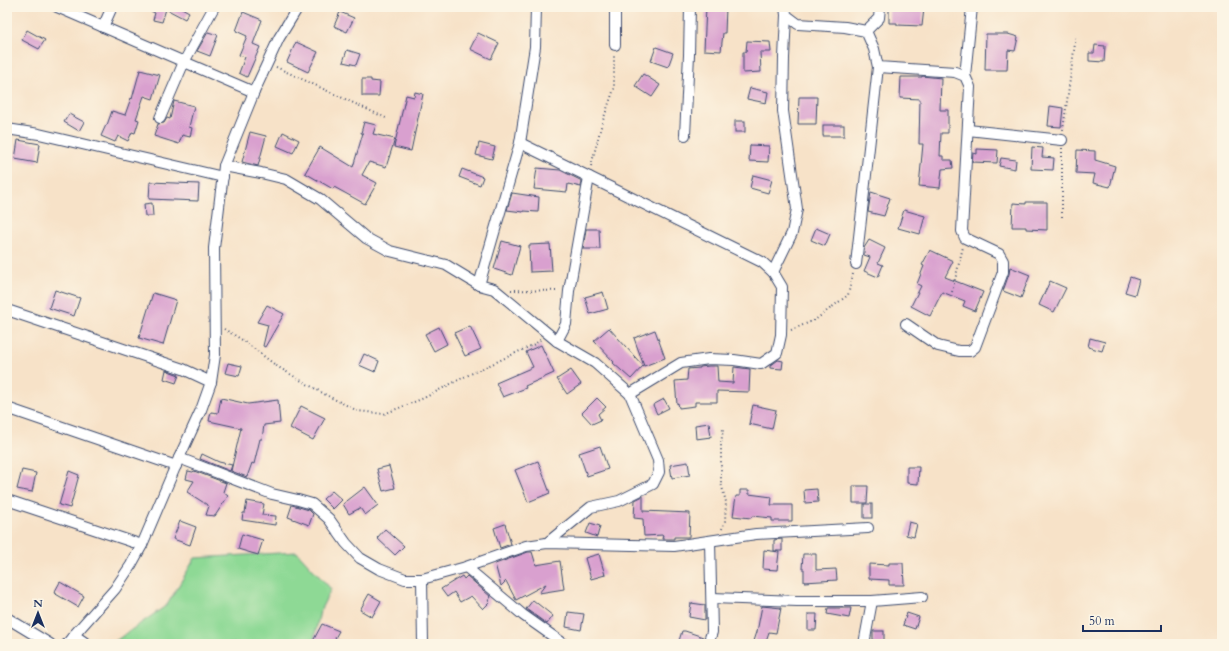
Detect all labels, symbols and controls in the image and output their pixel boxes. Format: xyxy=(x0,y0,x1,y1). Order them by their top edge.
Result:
north arrow xyxy=(18,593,58,633)
text: N xyxy=(33,596,43,611)
scale bar xyxy=(1083,607,1161,633)
text: 50 m xyxy=(1089,613,1116,629)

